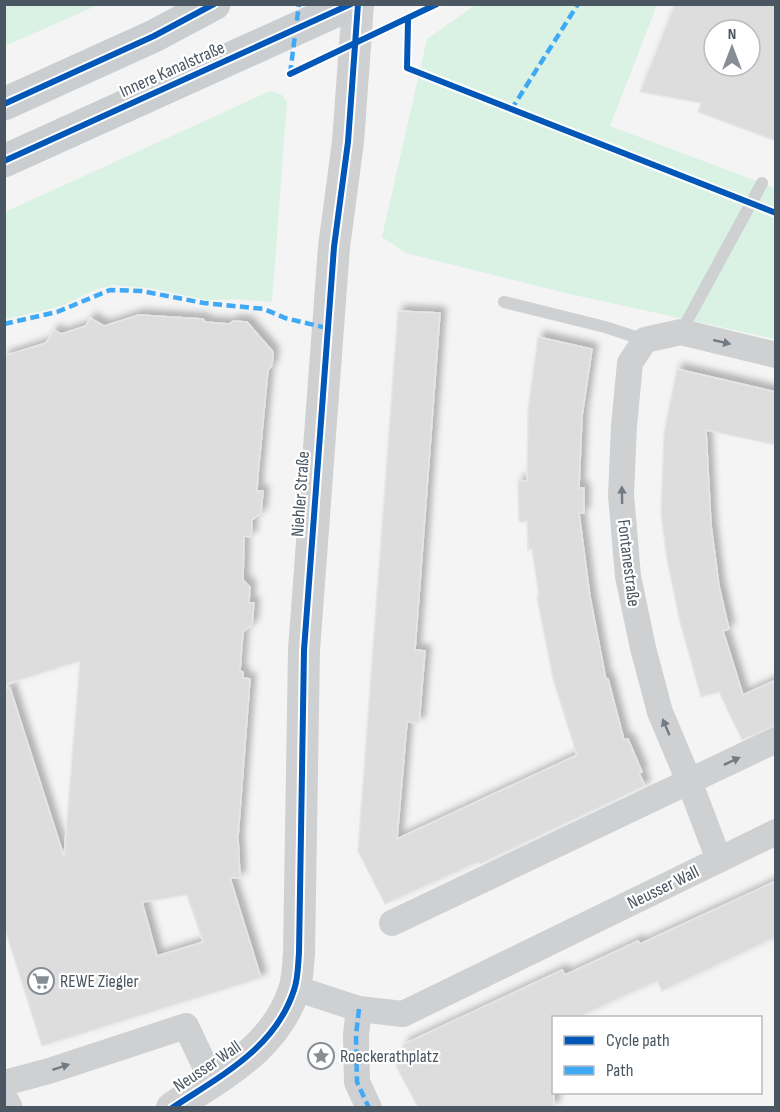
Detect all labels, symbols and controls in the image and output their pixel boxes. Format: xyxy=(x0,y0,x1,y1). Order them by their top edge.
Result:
north arrow xyxy=(702,18,762,78)
text: N xyxy=(728,25,736,44)
street label: Innere Kanalstraße xyxy=(116,37,228,102)
one-way arrow xyxy=(713,338,731,348)
street label: Niehler Straße xyxy=(287,450,314,538)
one-way arrow xyxy=(617,486,626,505)
street label: Fontanestraße xyxy=(613,518,644,608)
one-way arrow xyxy=(661,718,671,736)
one-way arrow xyxy=(724,756,741,765)
street label: Neusser Wall xyxy=(624,861,702,914)
supermarket icon: REWE Ziegler xyxy=(26,966,56,996)
place label: REWE Ziegler xyxy=(60,971,139,992)
legend xyxy=(552,1016,762,1094)
text: Cycle path xyxy=(606,1030,670,1051)
street label: Neusser Wall xyxy=(170,1036,245,1097)
place icon: Roeckerathplatz xyxy=(306,1041,336,1071)
place label: Roeckerathplatz xyxy=(340,1046,439,1067)
text: Path xyxy=(606,1060,634,1081)
one-way arrow xyxy=(52,1062,70,1071)

